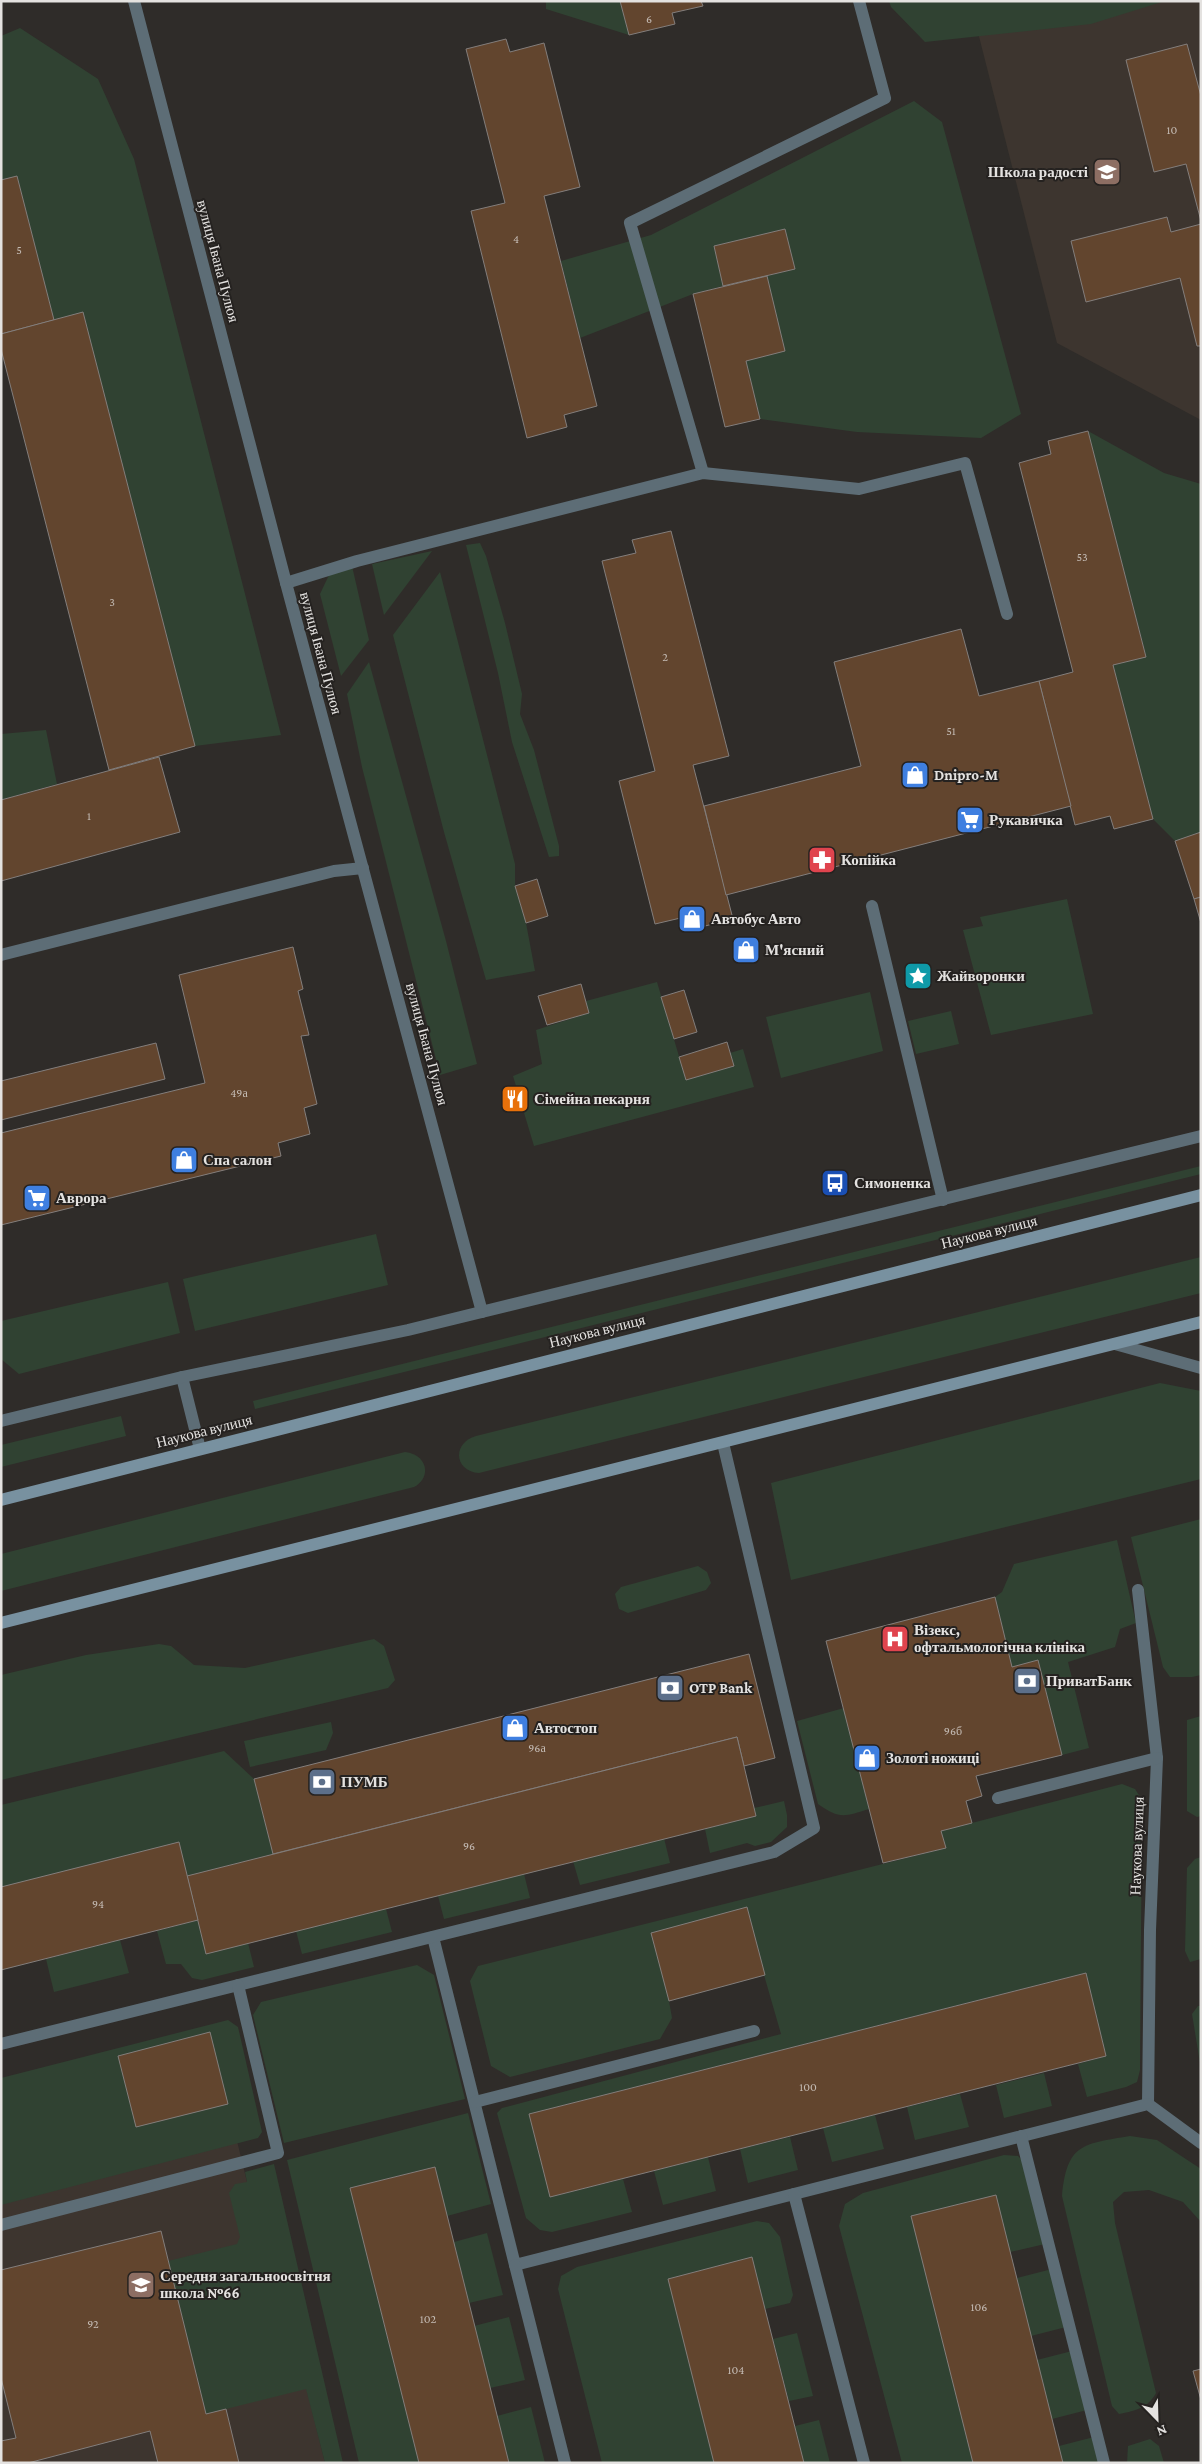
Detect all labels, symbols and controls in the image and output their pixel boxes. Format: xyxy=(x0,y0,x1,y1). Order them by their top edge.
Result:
house number: 6 xyxy=(646,12,652,26)
house number: 10 xyxy=(1167,123,1178,137)
school or university icon: Школа радості xyxy=(1092,157,1122,187)
place label: Школа радості xyxy=(988,164,1088,180)
street label: вулиця Івана Пулюя xyxy=(194,198,242,324)
house number: 4 xyxy=(513,232,519,246)
house number: 5 xyxy=(16,243,22,257)
house number: 53 xyxy=(1076,550,1088,564)
street label: вулиця Івана Пулюя xyxy=(297,590,345,716)
house number: 3 xyxy=(109,595,115,609)
house number: 2 xyxy=(662,650,668,664)
house number: 51 xyxy=(946,724,956,738)
shop icon: Dnipro-M xyxy=(900,760,930,790)
place label: Dnipro-M xyxy=(934,767,998,783)
supermarket icon: Рукавичка xyxy=(955,805,985,835)
house number: 1 xyxy=(87,809,91,823)
place label: Рукавичка xyxy=(989,812,1063,828)
pharmacy icon: Копійка xyxy=(807,845,837,875)
place label: Копійка xyxy=(841,852,896,868)
shop icon: Автобус Авто xyxy=(677,904,707,934)
place label: Автобус Авто xyxy=(711,911,801,927)
shop icon: М'ясний xyxy=(731,935,761,965)
place label: М'ясний xyxy=(765,942,824,958)
place icon: Жайворонки xyxy=(903,961,933,991)
place label: Жайворонки xyxy=(937,968,1025,984)
street label: вулиця Івана Пулюя xyxy=(403,981,451,1107)
restaurant icon: Сімейна пекарня xyxy=(500,1084,530,1114)
house number: 49а xyxy=(230,1086,248,1100)
place label: Сімейна пекарня xyxy=(534,1091,650,1107)
shop icon: Спа салон xyxy=(169,1145,199,1175)
place label: Спа салон xyxy=(203,1152,272,1168)
bus stop icon: Симоненка xyxy=(820,1168,850,1198)
place label: Симоненка xyxy=(854,1175,931,1191)
supermarket icon: Аврора xyxy=(22,1183,52,1213)
place label: Аврора xyxy=(56,1190,107,1206)
street label: Наукова вулиця xyxy=(939,1212,1039,1252)
street label: Наукова вулиця xyxy=(547,1311,647,1351)
street label: Наукова вулиця xyxy=(154,1411,254,1451)
place label: Візекс, офтальмологічна клініка xyxy=(914,1622,1086,1655)
hospital icon: Візекс, офтальмологічна клініка xyxy=(880,1624,910,1654)
bank icon: ПриватБанк xyxy=(1012,1666,1042,1696)
bank icon: OTP Bank xyxy=(655,1673,685,1703)
place label: ПриватБанк xyxy=(1046,1673,1132,1689)
place label: OTP Bank xyxy=(689,1680,753,1696)
shop icon: Автостоп xyxy=(500,1713,530,1743)
place label: Автостоп xyxy=(534,1720,598,1736)
house number: 96б xyxy=(944,1724,962,1738)
house number: 96а xyxy=(528,1741,546,1755)
shop icon: Золоті ножиці xyxy=(852,1743,882,1773)
place label: Золоті ножиці xyxy=(886,1750,979,1766)
bank icon: ПУМБ xyxy=(307,1767,337,1797)
place label: ПУМБ xyxy=(341,1774,388,1790)
street label: Наукова вулиця xyxy=(1127,1796,1147,1895)
house number: 96 xyxy=(463,1839,475,1853)
house number: 94 xyxy=(92,1897,104,1911)
house number: 100 xyxy=(799,2080,817,2094)
place label: Середня загальноосвітня школа №66 xyxy=(160,2268,331,2301)
school or university icon: Середня загальноосвітня школа №66 xyxy=(126,2270,156,2300)
house number: 106 xyxy=(971,2300,987,2314)
house number: 102 xyxy=(420,2312,436,2326)
house number: 92 xyxy=(87,2317,99,2331)
house number: 104 xyxy=(728,2363,744,2377)
north arrow xyxy=(1132,2394,1182,2444)
text: N xyxy=(1154,2422,1170,2440)

